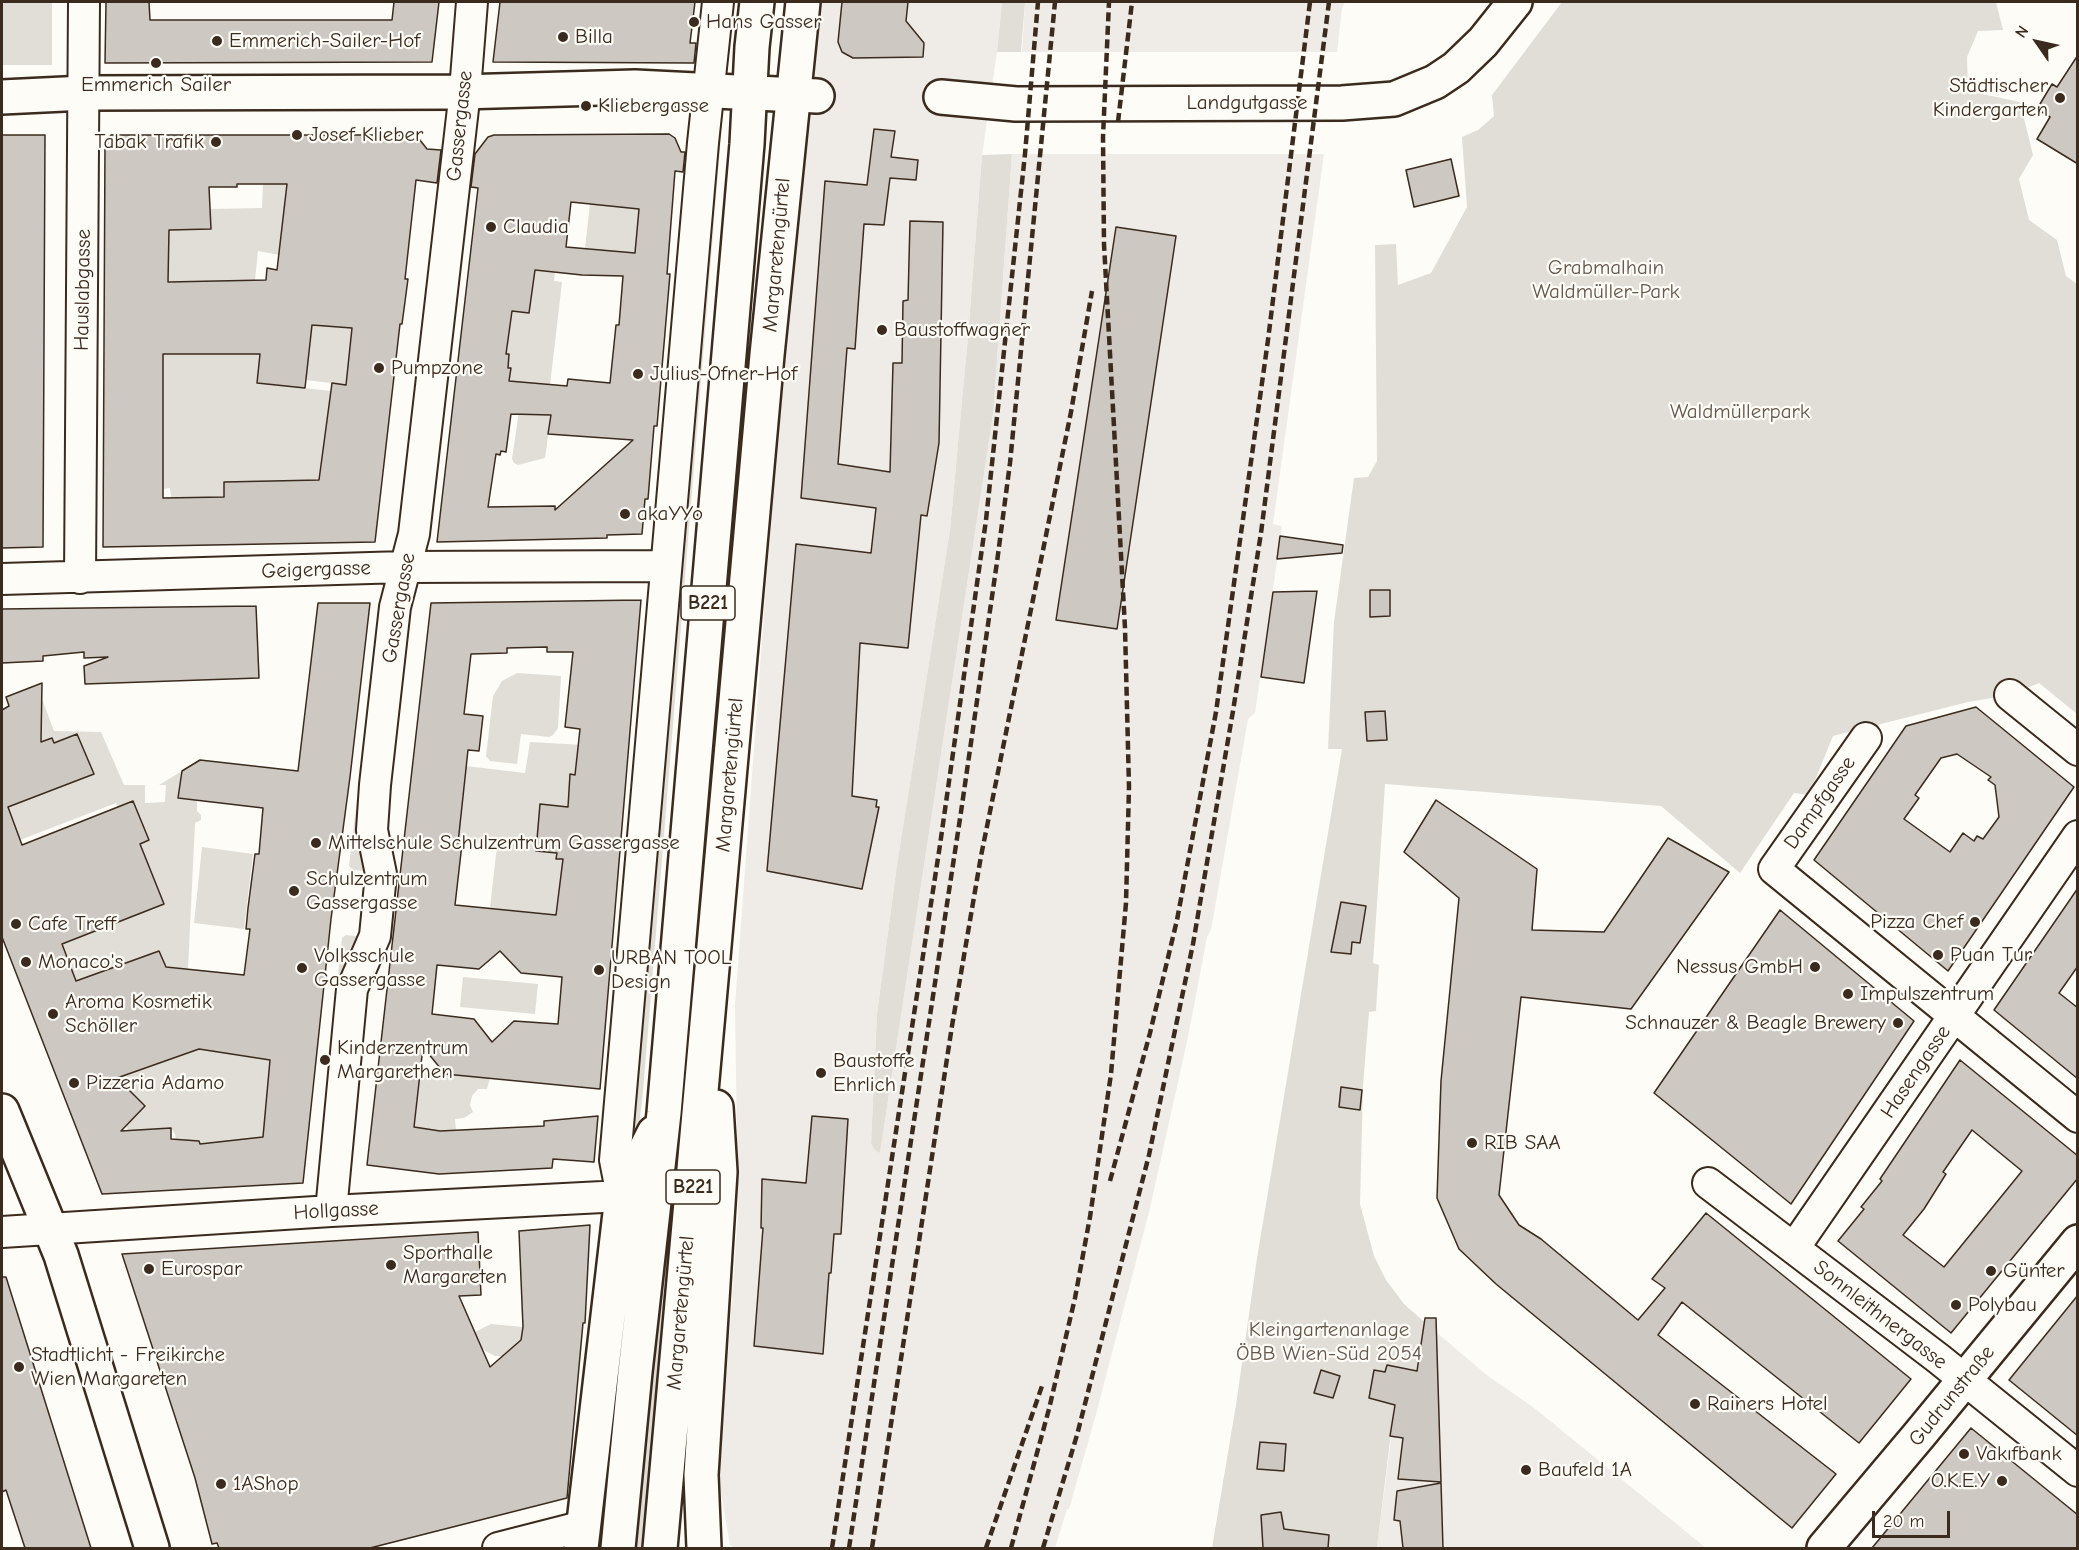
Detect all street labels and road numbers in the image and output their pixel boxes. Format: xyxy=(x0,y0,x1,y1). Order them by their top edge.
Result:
street label: Gassergasse xyxy=(442,69,478,183)
street label: Landgutgasse xyxy=(1187,90,1307,116)
street label: Margaretengürtel xyxy=(758,177,796,333)
street label: Hauslabgasse xyxy=(69,229,97,351)
street label: Gassergasse xyxy=(377,551,421,665)
street label: Geigergasse xyxy=(261,555,371,585)
road number: B221 xyxy=(681,586,735,620)
street label: Margaretengürtel xyxy=(711,697,749,853)
street label: Dampfgasse xyxy=(1779,752,1861,854)
street label: Hasengasse xyxy=(1876,1021,1956,1123)
road number: B221 xyxy=(666,1170,720,1204)
street label: Hollgasse xyxy=(293,1196,379,1226)
street label: Margaretengürtel xyxy=(662,1235,700,1391)
street label: Sonnleithnergasse xyxy=(1808,1255,1952,1375)
street label: Gudrunstraße xyxy=(1904,1340,2000,1452)

